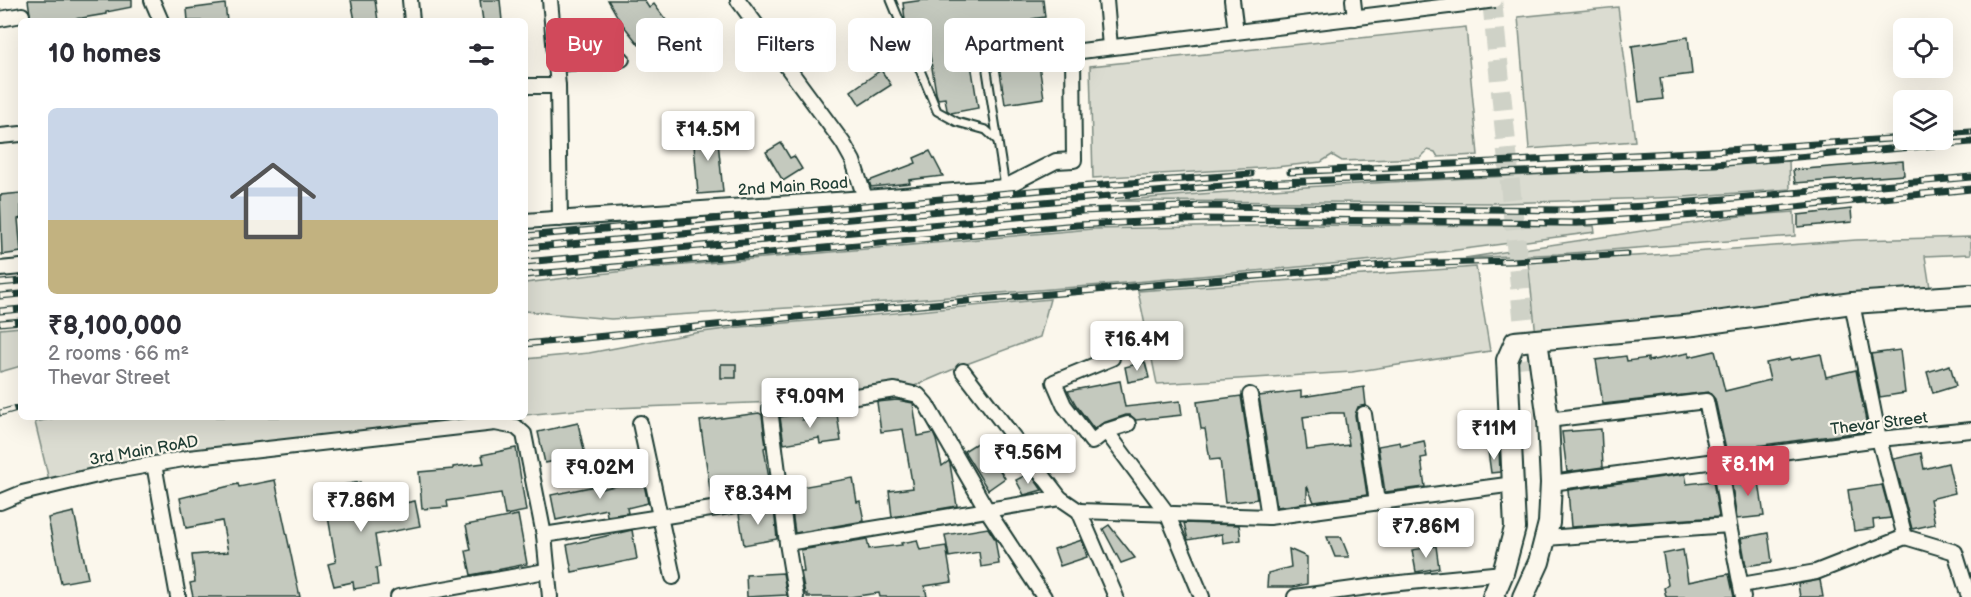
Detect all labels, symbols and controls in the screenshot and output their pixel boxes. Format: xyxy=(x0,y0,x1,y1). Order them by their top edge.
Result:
chip: Buy xyxy=(546,18,624,72)
chip: Rent xyxy=(636,18,723,72)
chip: Filters xyxy=(735,18,836,72)
chip: New xyxy=(848,18,932,72)
chip: Apartment xyxy=(944,18,1085,72)
map controls xyxy=(1893,18,1953,150)
button: locate xyxy=(1893,18,1953,78)
icon: filters xyxy=(465,38,498,71)
text: 10 homes xyxy=(48,39,161,70)
button: layers xyxy=(1893,90,1953,150)
pin: ₹14.5M xyxy=(659,111,757,162)
text: ₹14.5M xyxy=(676,118,740,142)
icon: home xyxy=(219,147,327,255)
street label: 2nd Main Road xyxy=(737,174,849,200)
text: ₹8,100,000 xyxy=(48,311,182,342)
pin: ₹16.4M xyxy=(1088,321,1186,372)
text: ₹16.4M xyxy=(1104,328,1170,352)
text: 2 rooms · 66 m² xyxy=(48,342,189,366)
text: Thevar Street xyxy=(48,366,170,390)
pin: ₹9.09M xyxy=(761,378,859,429)
text: ₹9.09M xyxy=(776,385,844,409)
street label: Thevar Street xyxy=(1829,409,1929,439)
pin: ₹11M xyxy=(1458,410,1530,461)
text: ₹11M xyxy=(1471,417,1517,441)
street label: 3rd Main RoAD xyxy=(88,432,200,470)
pin: ₹9.56M xyxy=(979,434,1077,485)
text: ₹9.56M xyxy=(994,441,1062,465)
pin: ₹8.1M xyxy=(1706,446,1790,497)
pin: ₹9.02M xyxy=(551,449,649,500)
text: ₹8.1M xyxy=(1721,453,1775,477)
text: ₹9.02M xyxy=(565,456,635,480)
pin: ₹8.34M xyxy=(709,475,807,526)
pin: ₹7.86M xyxy=(312,482,410,533)
text: ₹8.34M xyxy=(724,482,792,506)
text: ₹7.86M xyxy=(327,489,395,513)
pin: ₹7.86M xyxy=(1377,508,1475,559)
text: ₹7.86M xyxy=(1392,515,1460,539)

